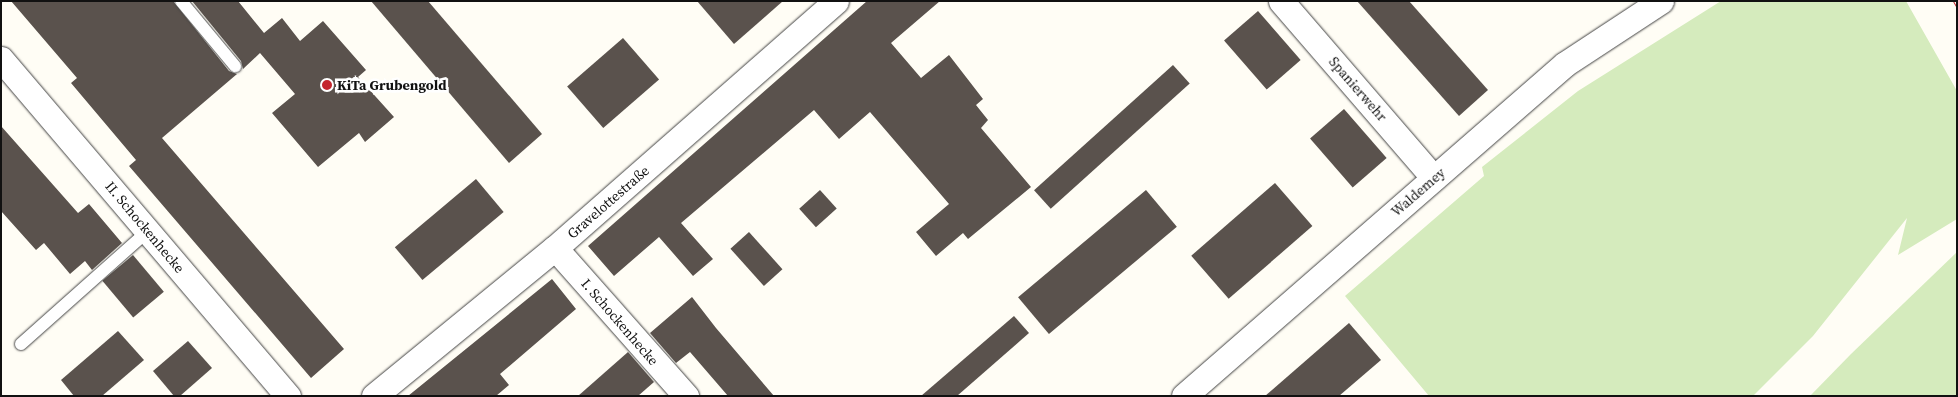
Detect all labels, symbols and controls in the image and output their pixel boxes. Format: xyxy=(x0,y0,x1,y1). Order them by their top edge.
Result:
street label: Spanierwehr xyxy=(1325,53,1391,125)
place label: KiTa Grubengold xyxy=(337,77,447,93)
marker: KiTa Grubengold xyxy=(321,79,333,91)
street label: Gravelottestraße xyxy=(564,162,652,242)
street label: Waldemey xyxy=(1388,164,1448,220)
street label: II. Schockenhecke xyxy=(102,178,188,276)
street label: I. Schockenhecke xyxy=(578,275,662,369)

